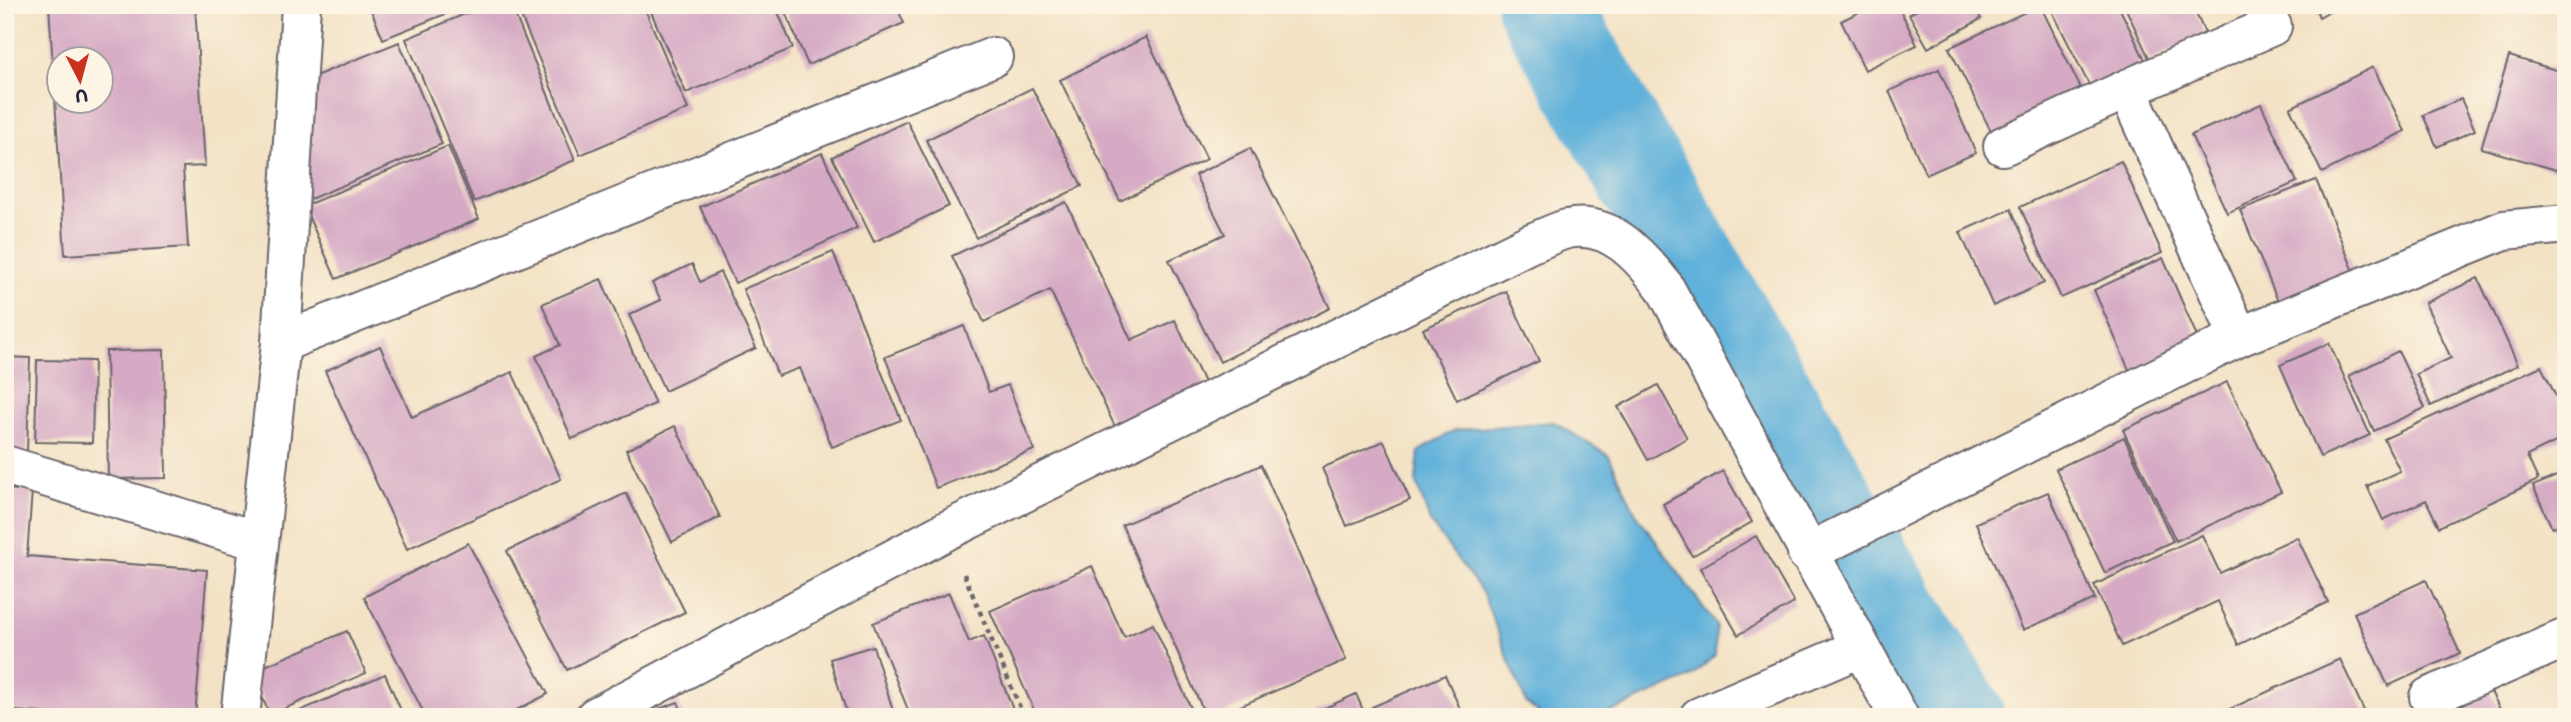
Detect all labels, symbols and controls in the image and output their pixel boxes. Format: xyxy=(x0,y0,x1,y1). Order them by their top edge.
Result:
north arrow xyxy=(46,46,116,116)
text: U xyxy=(74,84,89,109)

